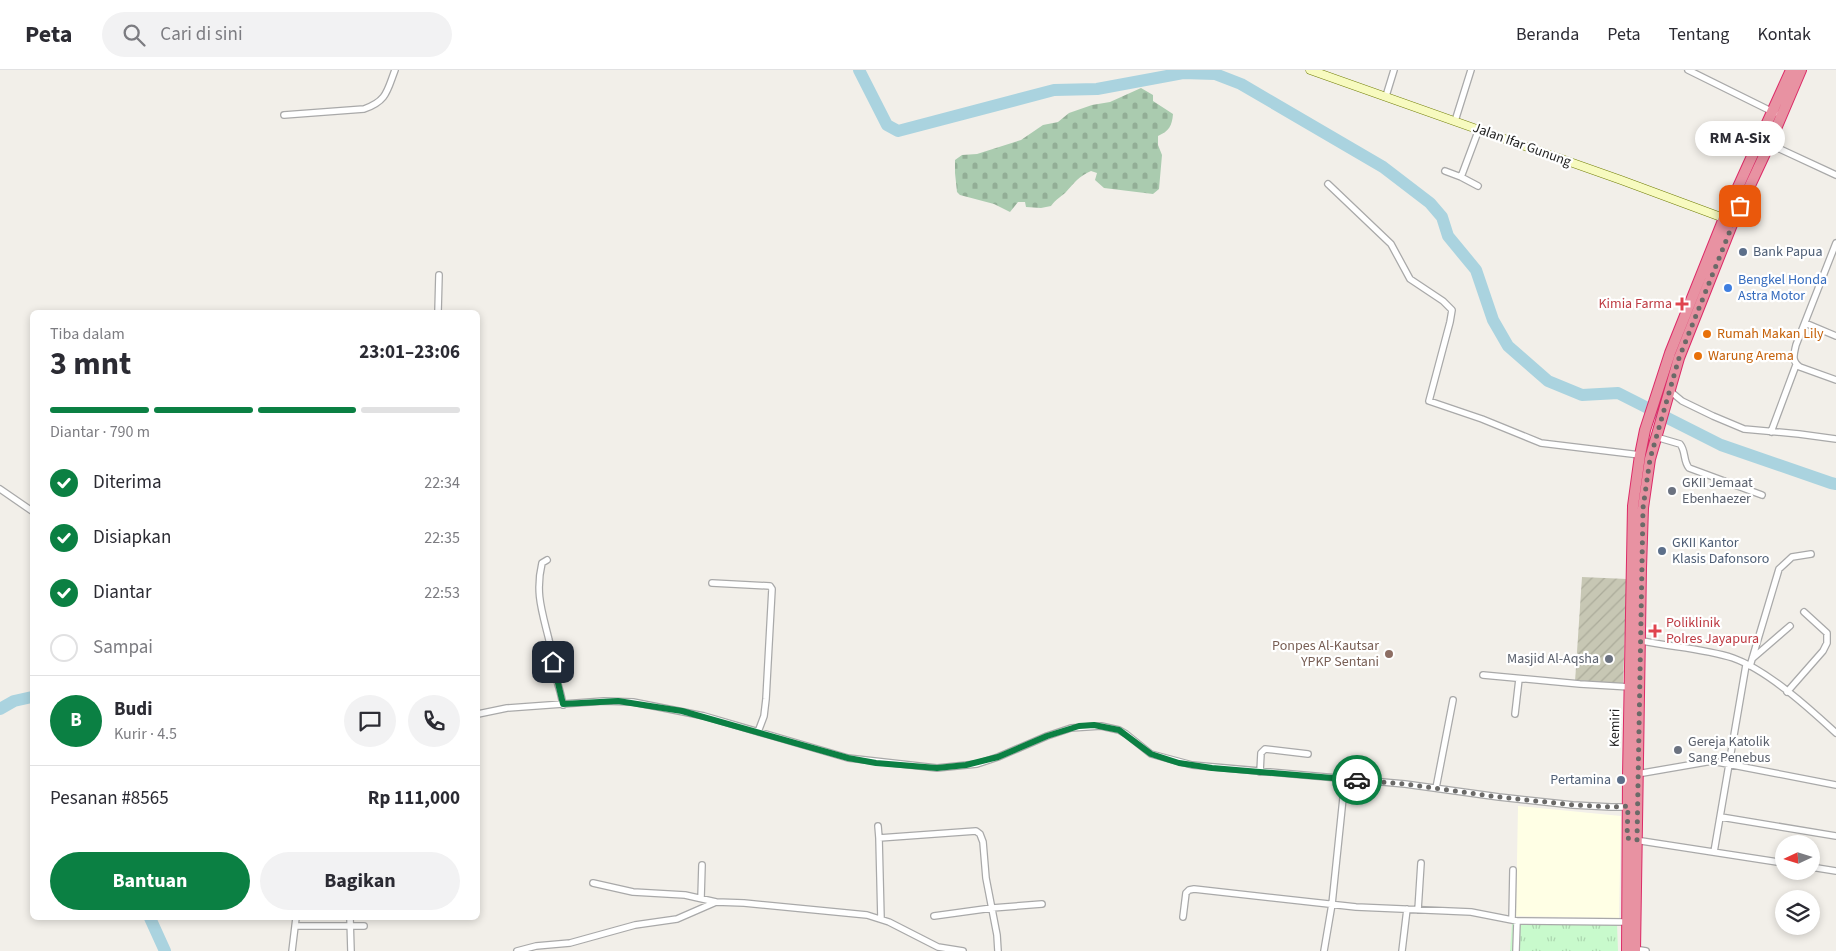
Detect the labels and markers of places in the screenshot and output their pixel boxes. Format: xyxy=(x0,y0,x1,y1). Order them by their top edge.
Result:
callout: RM A-Six xyxy=(1695,121,1785,156)
pin xyxy=(1719,185,1761,227)
place label: Bank Papua xyxy=(1753,242,1823,262)
marker: Bank Papua xyxy=(1737,246,1749,258)
place label: Bengkel Honda Astra Motor xyxy=(1738,270,1827,306)
marker: Bengkel Honda Astra Motor xyxy=(1722,282,1734,294)
place label: Kimia Farma xyxy=(1599,294,1672,314)
marker: Kimia Farma xyxy=(1676,298,1688,310)
place label: Rumah Makan Lily xyxy=(1717,324,1824,344)
marker: Rumah Makan Lily xyxy=(1701,328,1713,340)
place label: Warung Arema xyxy=(1708,346,1794,366)
marker: Warung Arema xyxy=(1692,350,1704,362)
place label: GKII Jemaat Ebenhaezer xyxy=(1682,473,1753,509)
marker: GKII Jemaat Ebenhaezer xyxy=(1666,485,1678,497)
place label: GKII Kantor Klasis Dafonsoro xyxy=(1672,533,1769,569)
marker: GKII Kantor Klasis Dafonsoro xyxy=(1656,545,1668,557)
place label: Poliklinik Polres Jayapura xyxy=(1666,613,1759,649)
marker: Poliklinik Polres Jayapura xyxy=(1648,624,1662,638)
place label: Ponpes Al-Kautsar YPKP Sentani xyxy=(1272,636,1379,672)
pin xyxy=(532,641,574,683)
marker: Ponpes Al-Kautsar YPKP Sentani xyxy=(1383,648,1395,660)
place label: Masjid Al-Aqsha xyxy=(1507,649,1599,669)
marker: Masjid Al-Aqsha xyxy=(1603,653,1615,665)
place label: Gereja Katolik Sang Penebus xyxy=(1688,732,1771,768)
marker: Gereja Katolik Sang Penebus xyxy=(1672,744,1684,756)
place label: Pertamina xyxy=(1550,770,1611,790)
marker: Pertamina xyxy=(1615,774,1627,786)

